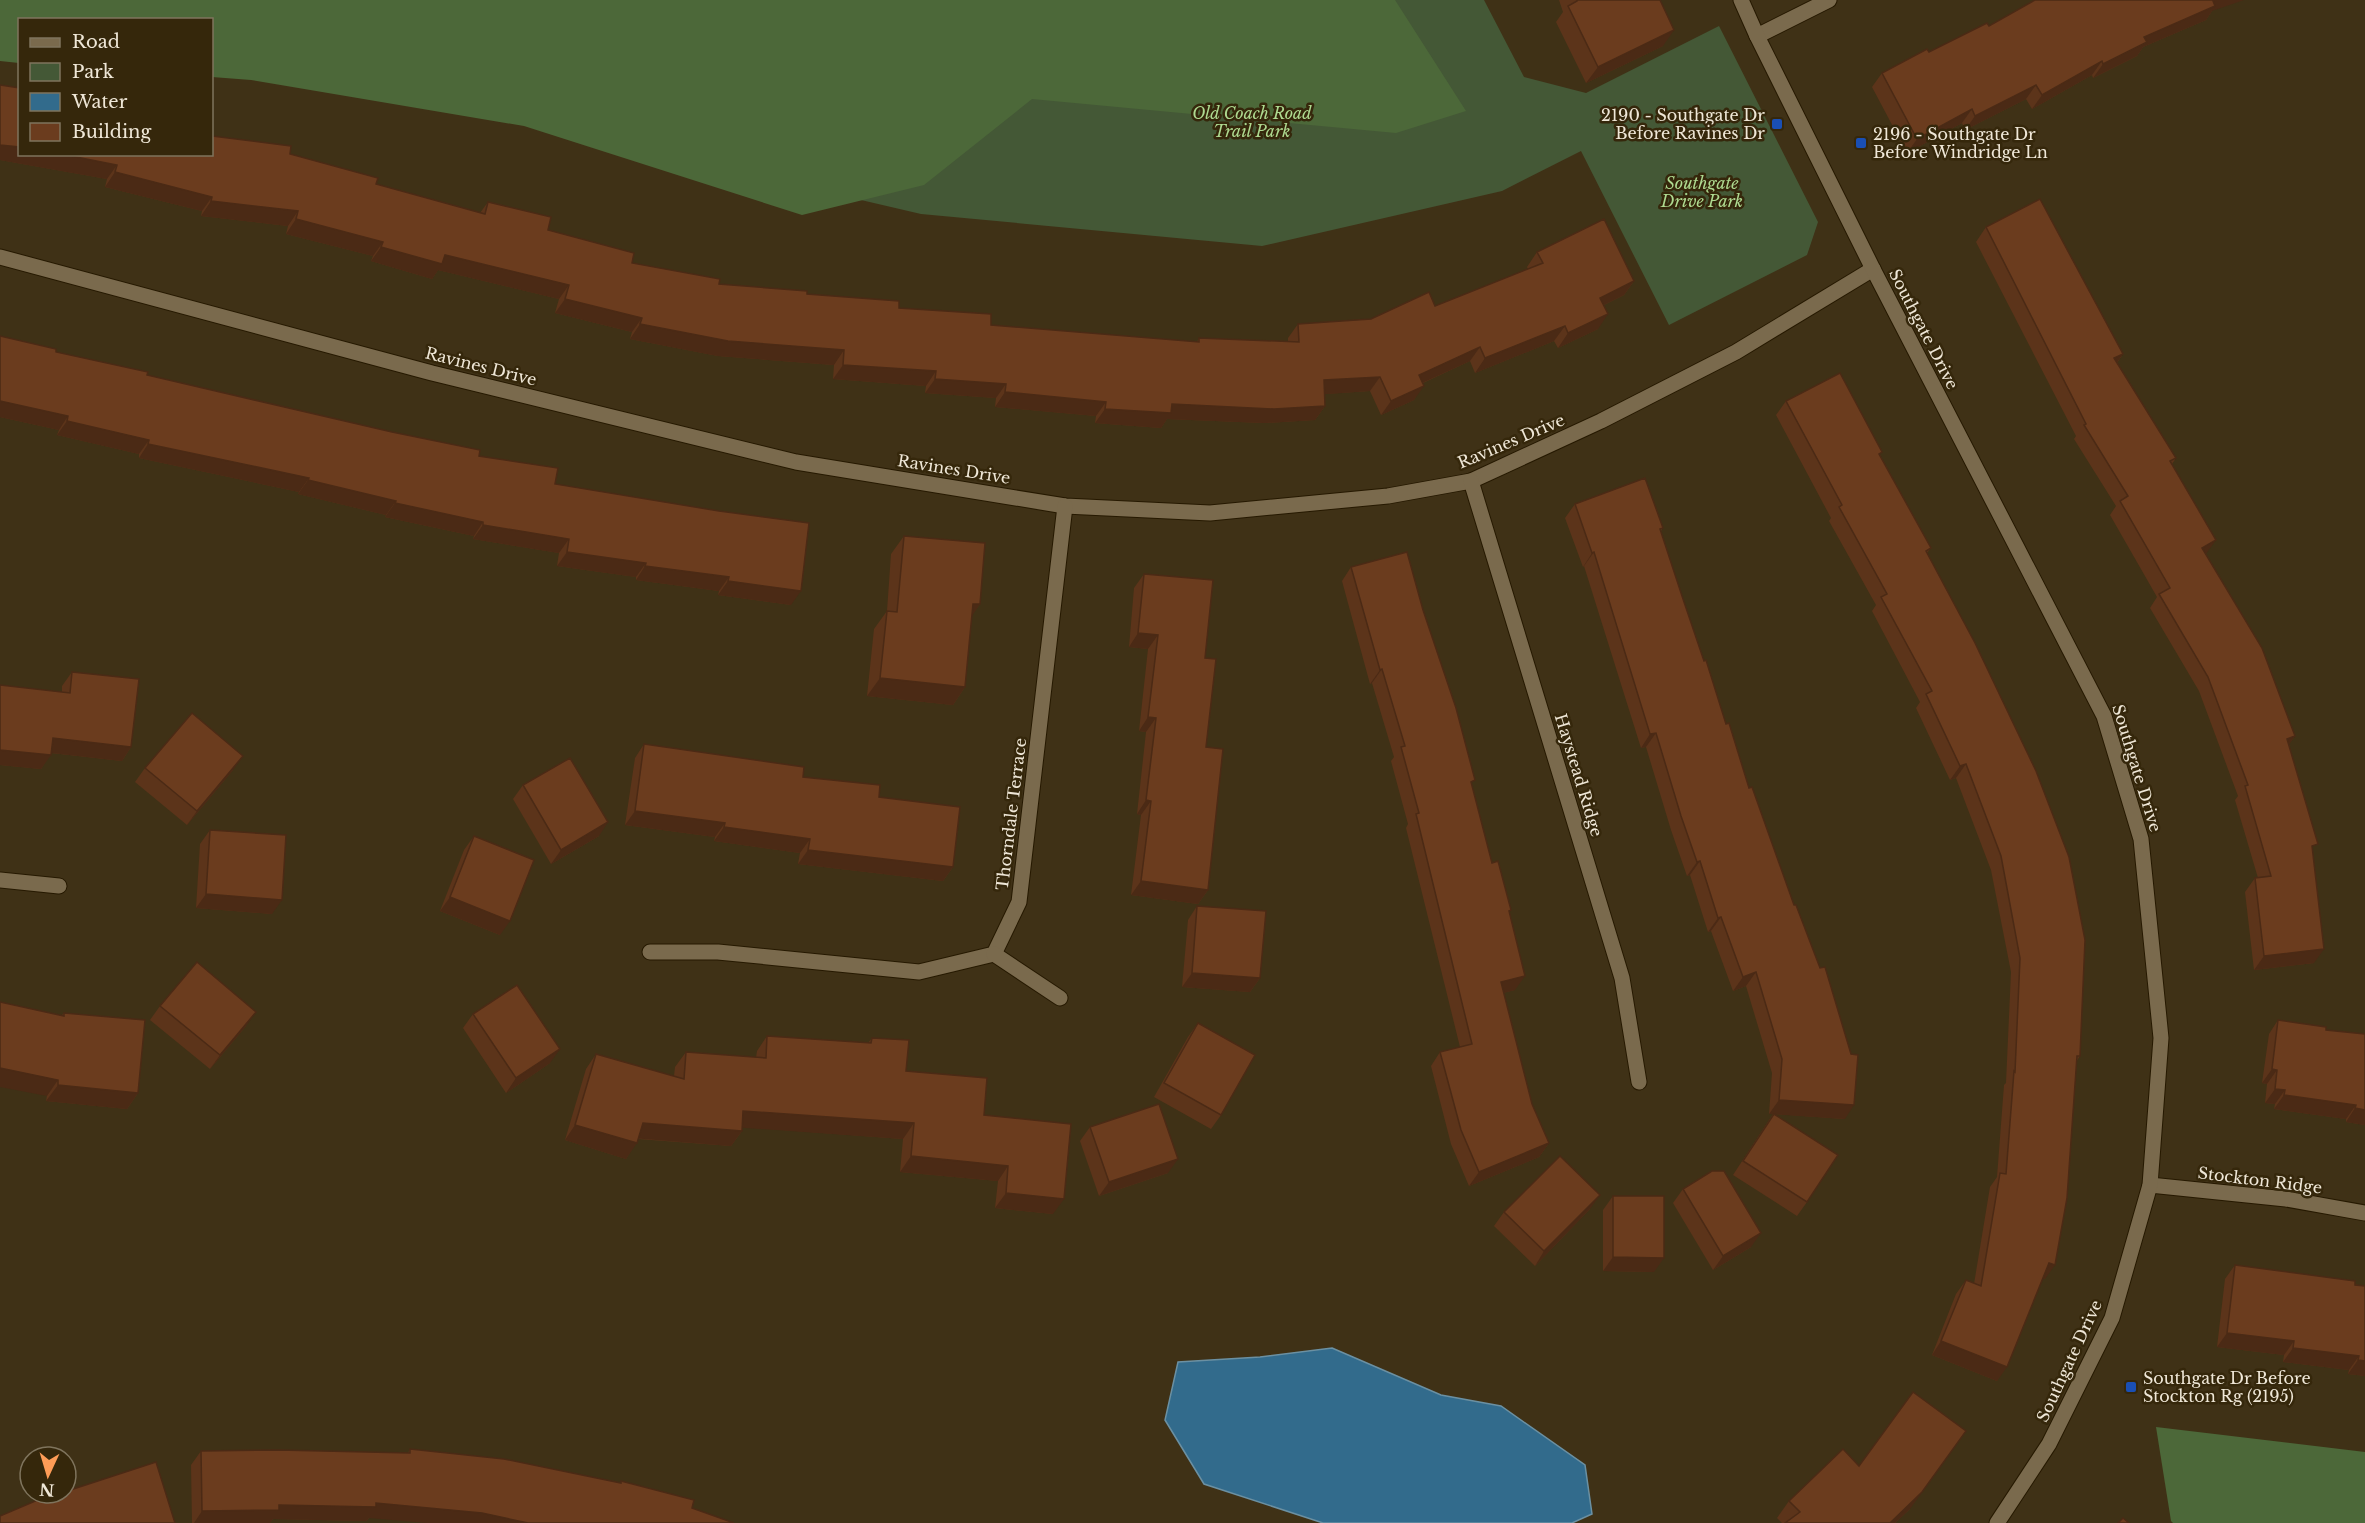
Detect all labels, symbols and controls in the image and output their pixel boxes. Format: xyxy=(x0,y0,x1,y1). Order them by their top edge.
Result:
legend xyxy=(18,18,213,156)
text: Road xyxy=(72,31,120,53)
text: Park xyxy=(72,61,114,83)
text: Water xyxy=(71,91,128,113)
park label: Old Coach Road Trail Park xyxy=(1192,103,1312,141)
place label: 2190 - Southgate Dr Before Ravines Dr xyxy=(1601,105,1765,143)
marker: 2190 - Southgate Dr Before Ravines Dr xyxy=(1770,117,1784,131)
text: Building xyxy=(72,121,151,143)
place label: 2196 - Southgate Dr Before Windridge Ln xyxy=(1873,124,2048,162)
marker: 2196 - Southgate Dr Before Windridge Ln xyxy=(1854,136,1868,150)
park label: Southgate Drive Park xyxy=(1660,173,1743,211)
street label: Southgate Drive xyxy=(1885,265,1963,393)
street label: Ravines Drive xyxy=(423,342,539,390)
street label: Ravines Drive xyxy=(1455,409,1567,473)
street label: Ravines Drive xyxy=(896,450,1012,488)
street label: Southgate Drive xyxy=(2108,702,2166,834)
street label: Haystead Ridge xyxy=(1551,711,1607,839)
street label: Thorndale Terrace xyxy=(992,737,1030,891)
street label: Stockton Ridge xyxy=(2197,1162,2323,1198)
street label: Southgate Drive xyxy=(2032,1297,2106,1425)
place label: Southgate Dr Before Stockton Rg (2195) xyxy=(2143,1368,2311,1406)
marker: Southgate Dr Before Stockton Rg (2195) xyxy=(2124,1380,2138,1394)
north arrow xyxy=(18,1445,78,1505)
text: N xyxy=(39,1479,55,1500)

